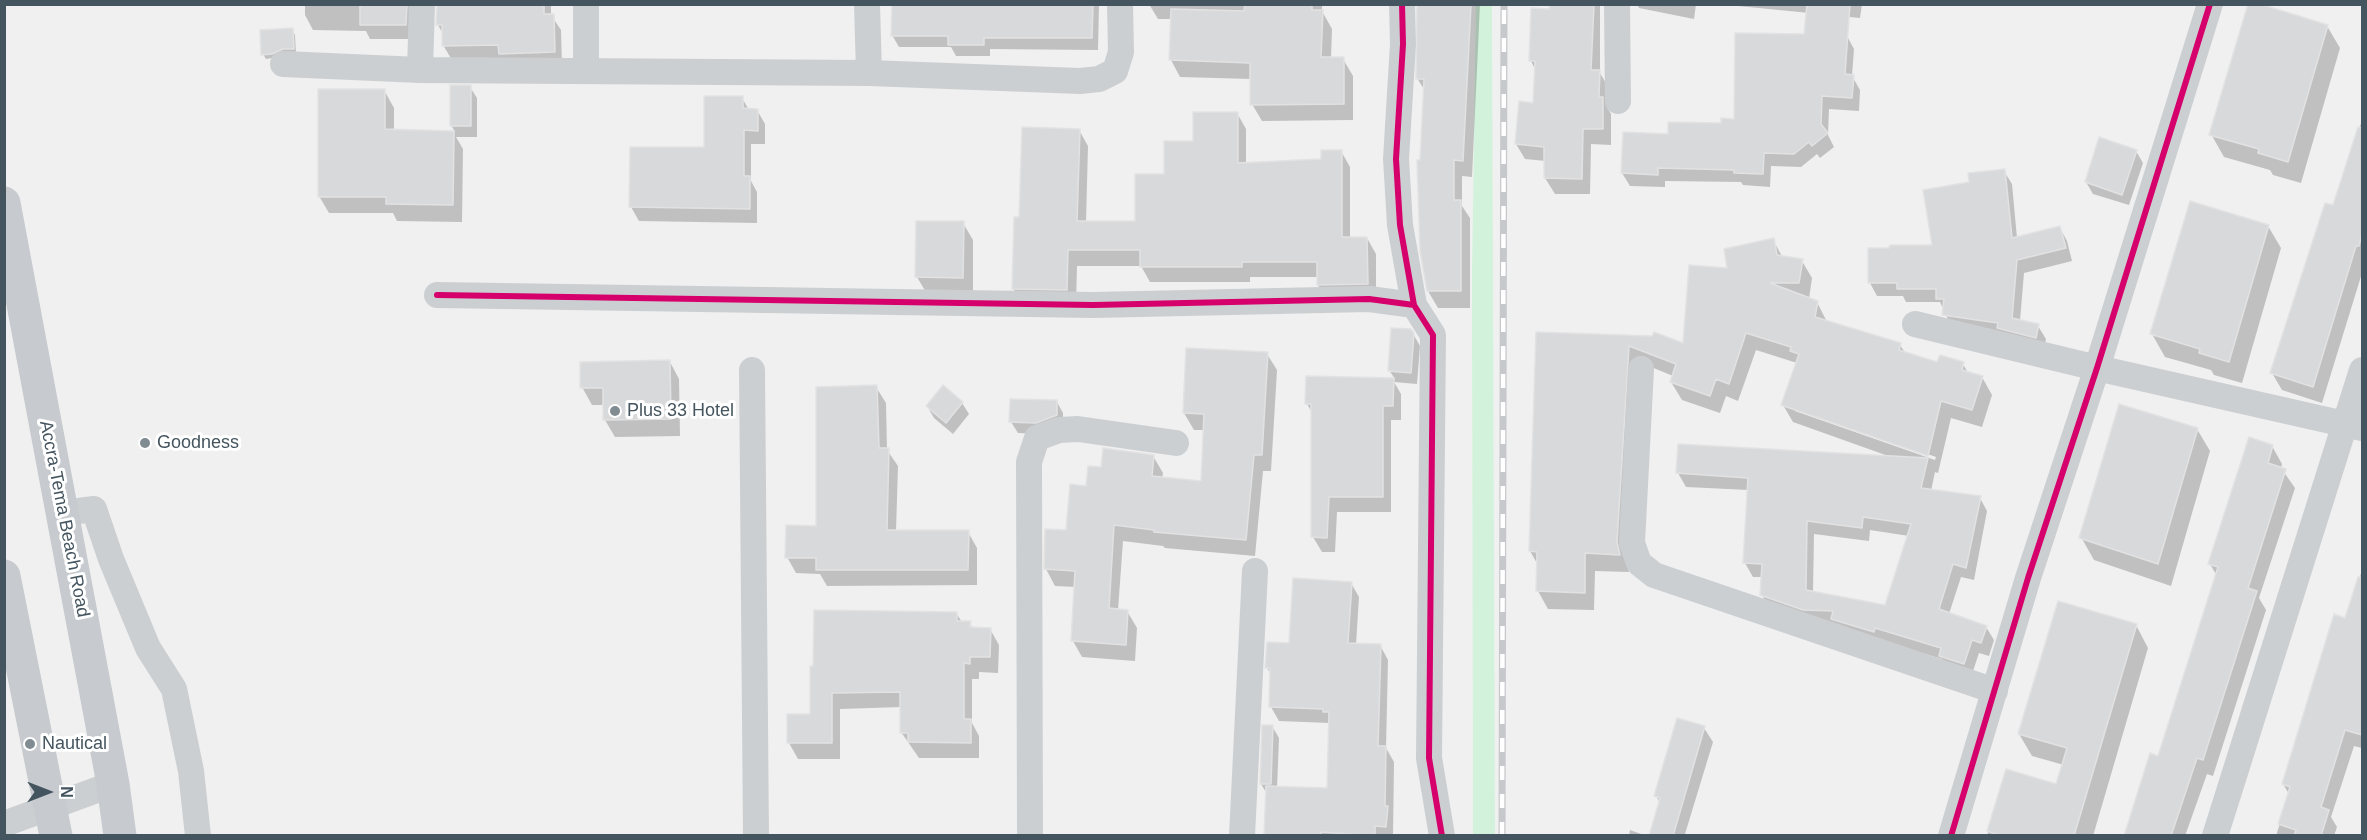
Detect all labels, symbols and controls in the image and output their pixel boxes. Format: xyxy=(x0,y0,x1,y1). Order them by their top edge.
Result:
place label: Plus 33 Hotel xyxy=(627,400,734,422)
marker: Plus 33 Hotel xyxy=(608,404,622,418)
street label: Accra-Tema Beach Road xyxy=(34,419,94,619)
place label: Goodness xyxy=(157,432,239,454)
marker: Goodness xyxy=(138,436,152,450)
place label: Nautical xyxy=(42,733,107,755)
marker: Nautical xyxy=(23,737,37,751)
north arrow xyxy=(18,762,78,822)
text: N xyxy=(58,786,75,798)

